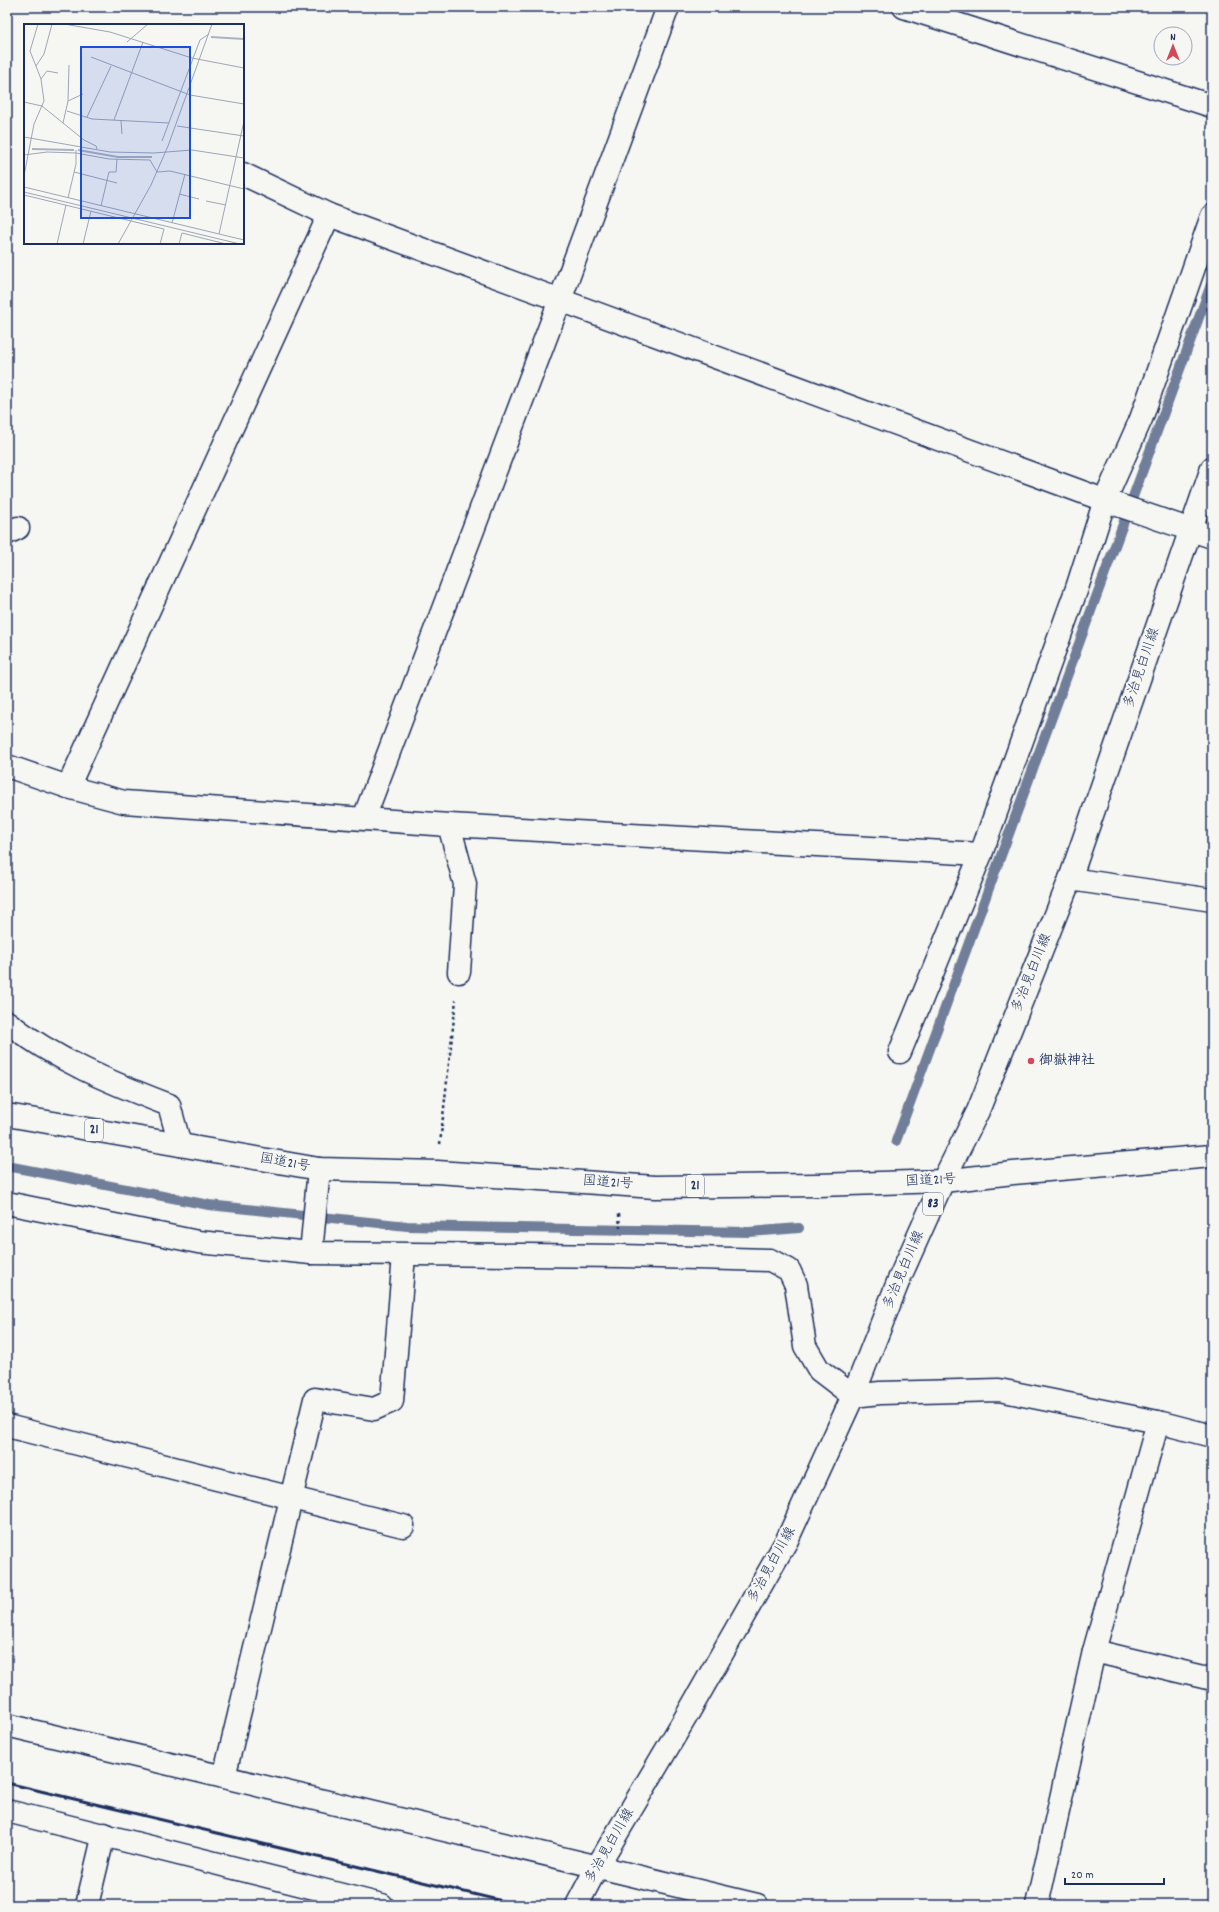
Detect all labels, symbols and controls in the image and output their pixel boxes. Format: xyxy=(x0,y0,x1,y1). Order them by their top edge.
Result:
inset map xyxy=(24,24,244,244)
north arrow xyxy=(1153,26,1193,66)
text: N xyxy=(1170,30,1176,46)
street label: 多治見白川線 xyxy=(1119,625,1165,711)
street label: 多治見白川線 xyxy=(1007,930,1057,1016)
place label: 御嶽神社 xyxy=(1039,1051,1095,1071)
marker: 御嶽神社 xyxy=(1026,1056,1036,1066)
road number: 21 xyxy=(85,1119,103,1141)
street label: 国道21号 xyxy=(258,1149,312,1177)
street label: 国道21号 xyxy=(905,1170,957,1192)
street label: 国道21号 xyxy=(582,1171,634,1195)
road number: 21 xyxy=(686,1175,704,1197)
road number: 83 xyxy=(923,1193,943,1215)
street label: 多治見白川線 xyxy=(878,1227,930,1313)
street label: 多治見白川線 xyxy=(743,1523,801,1607)
street label: 多治見白川線 xyxy=(580,1805,640,1887)
scale bar xyxy=(1065,1860,1164,1886)
text: 20 m xyxy=(1071,1867,1094,1884)

